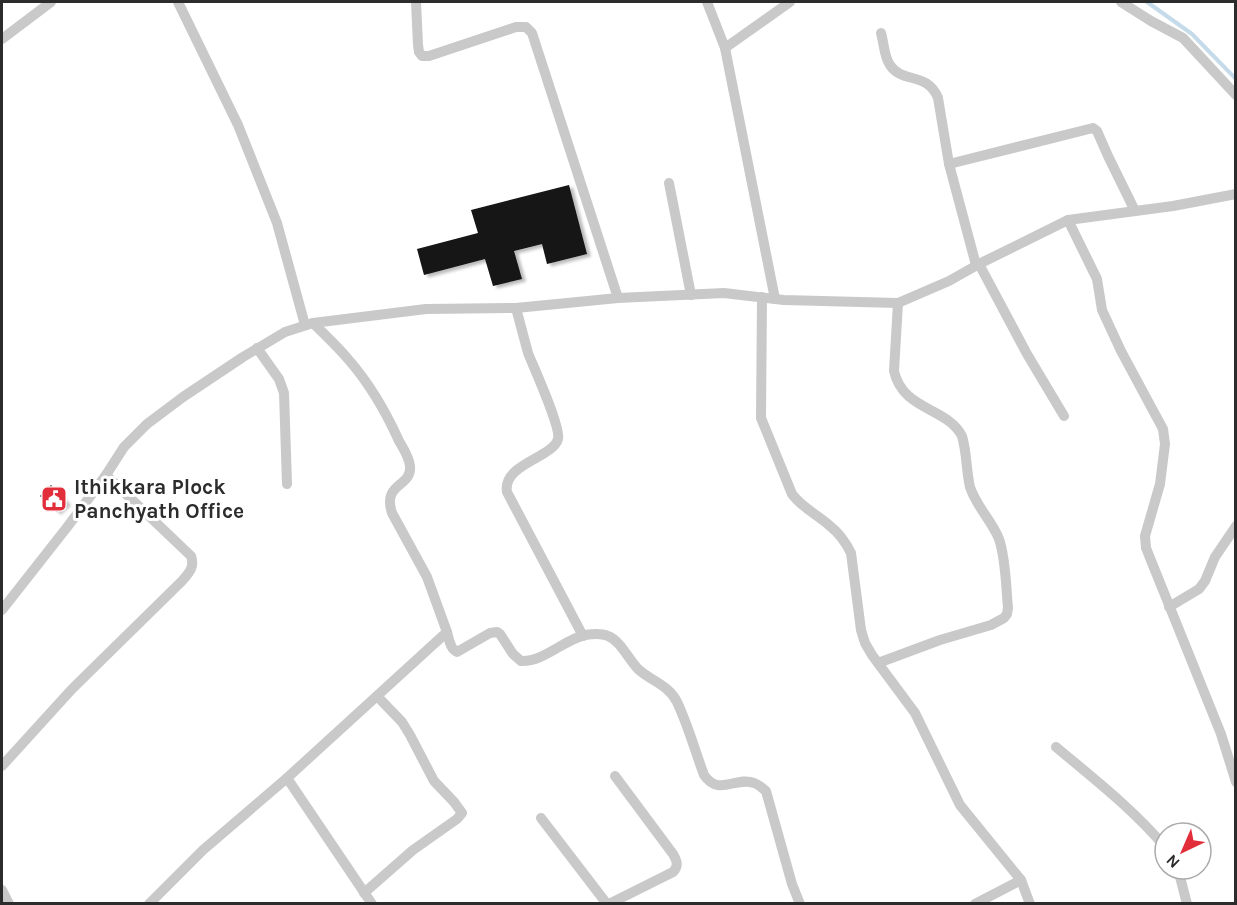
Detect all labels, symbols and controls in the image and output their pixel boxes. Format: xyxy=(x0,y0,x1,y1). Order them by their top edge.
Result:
place label: Ithikkara Plock Panchyath Office xyxy=(74,475,244,523)
public building icon: Ithikkara Plock Panchyath Office xyxy=(39,484,69,514)
north arrow xyxy=(1153,821,1213,881)
text: N xyxy=(1162,851,1184,872)

